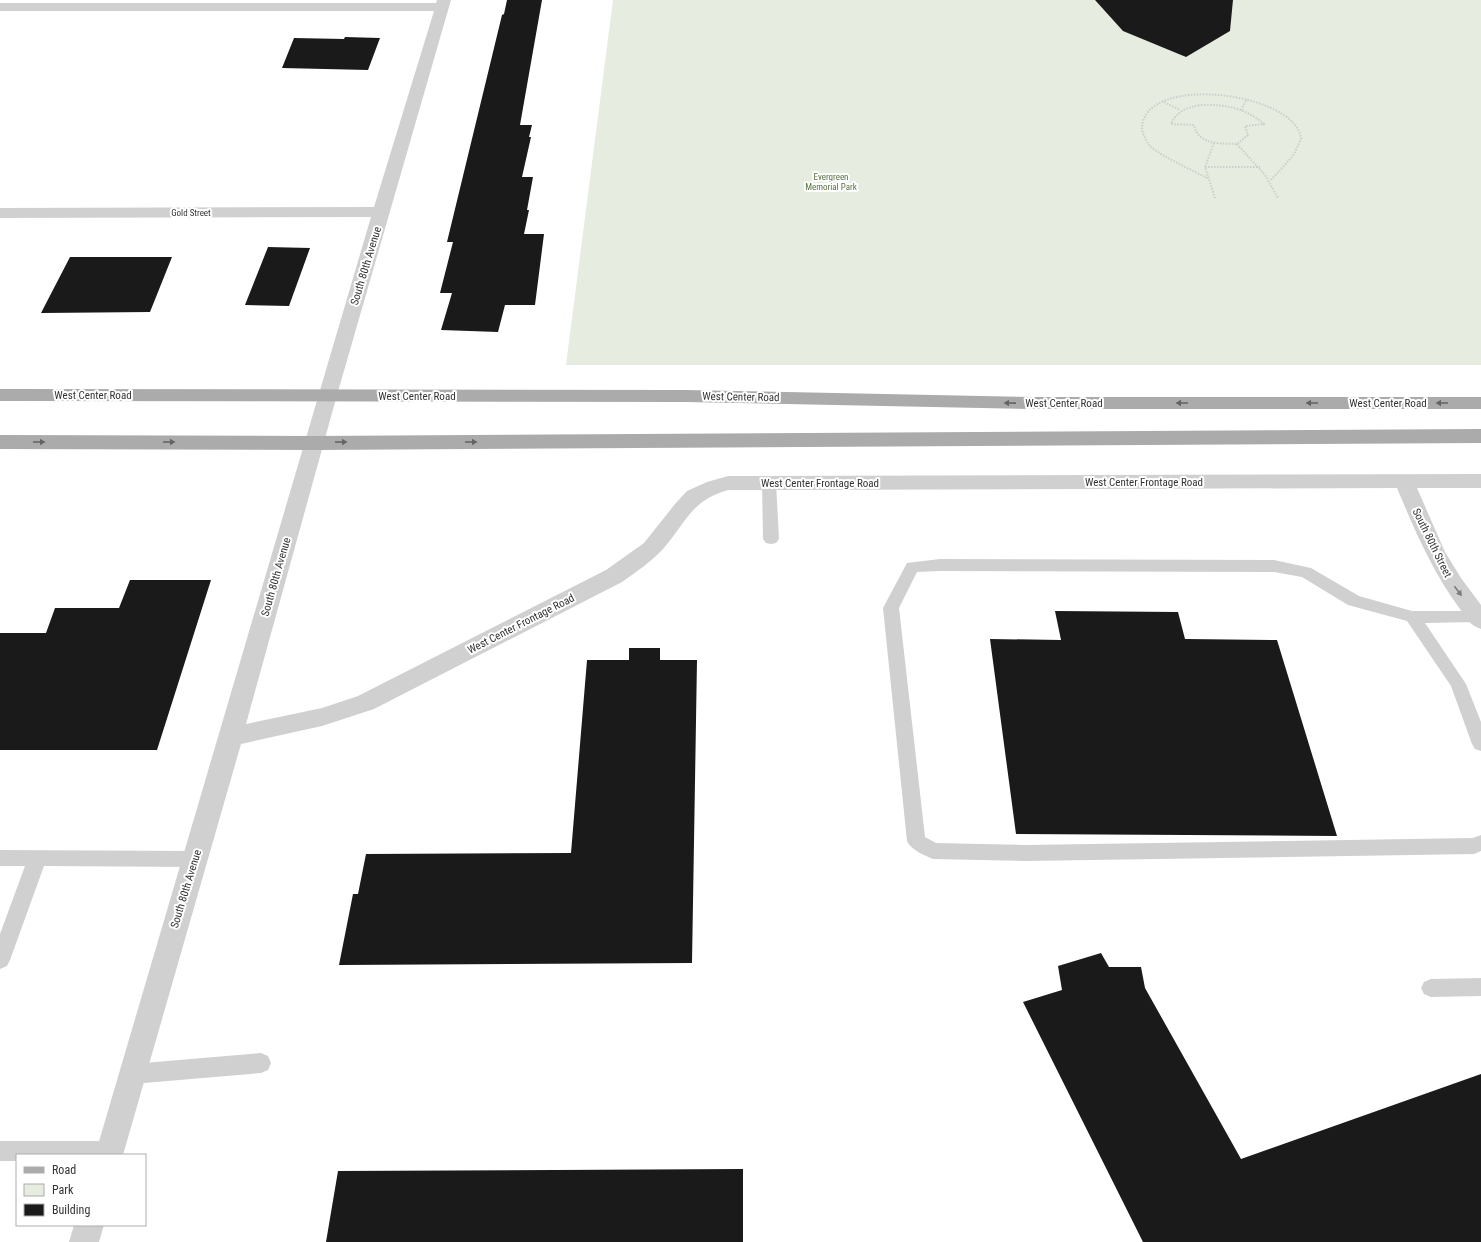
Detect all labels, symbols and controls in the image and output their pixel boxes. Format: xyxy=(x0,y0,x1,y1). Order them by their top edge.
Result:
park label: Evergreen Memorial Park xyxy=(805,172,857,192)
street label: Gold Street xyxy=(171,208,211,218)
street label: South 80th Avenue xyxy=(348,225,384,307)
street label: West Center Road xyxy=(54,389,132,402)
street label: West Center Road xyxy=(378,390,456,403)
street label: West Center Road xyxy=(702,390,780,404)
street label: West Center Road xyxy=(1025,397,1103,410)
street label: West Center Road xyxy=(1349,397,1427,410)
one-way arrow xyxy=(1003,400,1016,406)
one-way arrow xyxy=(1175,400,1188,406)
one-way arrow xyxy=(1305,400,1318,406)
one-way arrow xyxy=(1435,400,1448,406)
one-way arrow xyxy=(33,439,46,445)
one-way arrow xyxy=(163,439,176,445)
one-way arrow xyxy=(335,439,348,445)
one-way arrow xyxy=(465,439,478,445)
street label: West Center Frontage Road xyxy=(1085,476,1203,489)
street label: West Center Frontage Road xyxy=(761,477,879,490)
street label: South 80th Street xyxy=(1410,506,1454,580)
street label: South 80th Avenue xyxy=(259,536,293,618)
one-way arrow xyxy=(1454,585,1463,596)
street label: West Center Frontage Road xyxy=(465,591,577,657)
street label: South 80th Avenue xyxy=(168,848,204,930)
legend xyxy=(16,1154,146,1226)
text: Road xyxy=(52,1163,76,1177)
text: Park xyxy=(52,1183,74,1197)
text: Building xyxy=(52,1203,90,1217)

